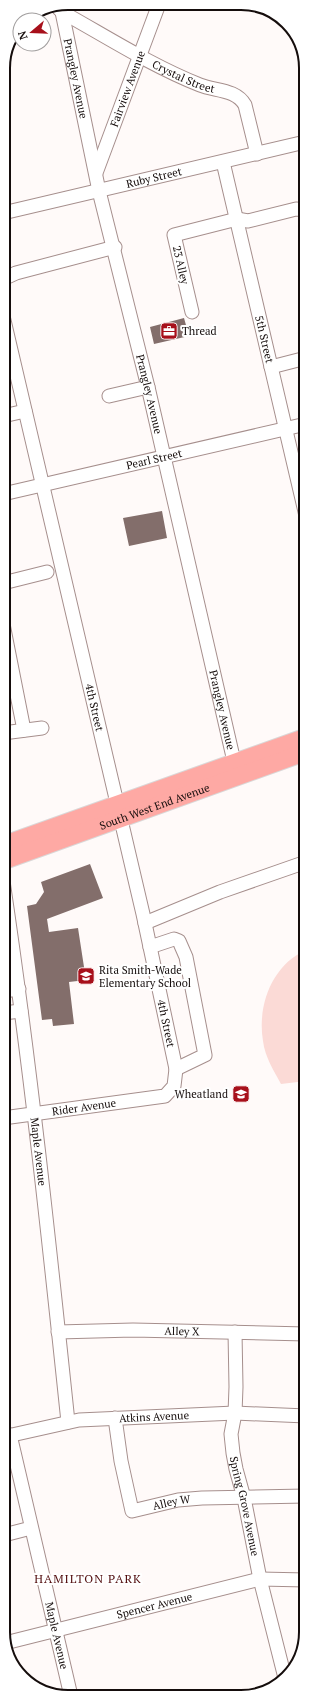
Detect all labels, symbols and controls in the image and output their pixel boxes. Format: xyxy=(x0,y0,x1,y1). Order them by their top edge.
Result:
north arrow xyxy=(12,12,52,52)
text: N xyxy=(14,28,31,41)
street label: Prangley Avenue xyxy=(61,37,91,120)
street label: Fairview Avenue xyxy=(107,48,148,129)
street label: Crystal Street xyxy=(150,57,216,96)
street label: Ruby Street xyxy=(125,164,183,191)
street label: 23 Alley xyxy=(170,244,192,286)
street label: 5th Street xyxy=(252,314,277,364)
office icon: Thread xyxy=(159,321,179,341)
place label: Thread xyxy=(182,324,217,338)
street label: Prangley Avenue xyxy=(133,353,166,436)
street label: Pearl Street xyxy=(125,446,183,472)
street label: Prangley Avenue xyxy=(206,669,238,751)
street label: 4th Street xyxy=(82,682,107,733)
street label: South West End Avenue xyxy=(98,780,212,833)
place label: Rita Smith-Wade Elementary School xyxy=(99,963,191,990)
school or university icon: Rita Smith-Wade Elementary School xyxy=(76,966,96,986)
street label: 4th Street xyxy=(154,998,178,1049)
school or university icon: Wheatland xyxy=(231,1084,251,1104)
place label: Wheatland xyxy=(175,1087,228,1101)
street label: Rider Avenue xyxy=(51,1096,117,1118)
street label: Maple Avenue xyxy=(28,1117,49,1187)
street label: Alley X xyxy=(164,1324,200,1339)
street label: Atkins Avenue xyxy=(119,1408,190,1425)
street label: Spring Grove Avenue xyxy=(227,1455,262,1558)
street label: Alley W xyxy=(151,1492,191,1513)
district label: HAMILTON PARK xyxy=(34,1571,142,1586)
street label: Spencer Avenue xyxy=(115,1589,194,1622)
street label: Maple Avenue xyxy=(42,1601,72,1671)

